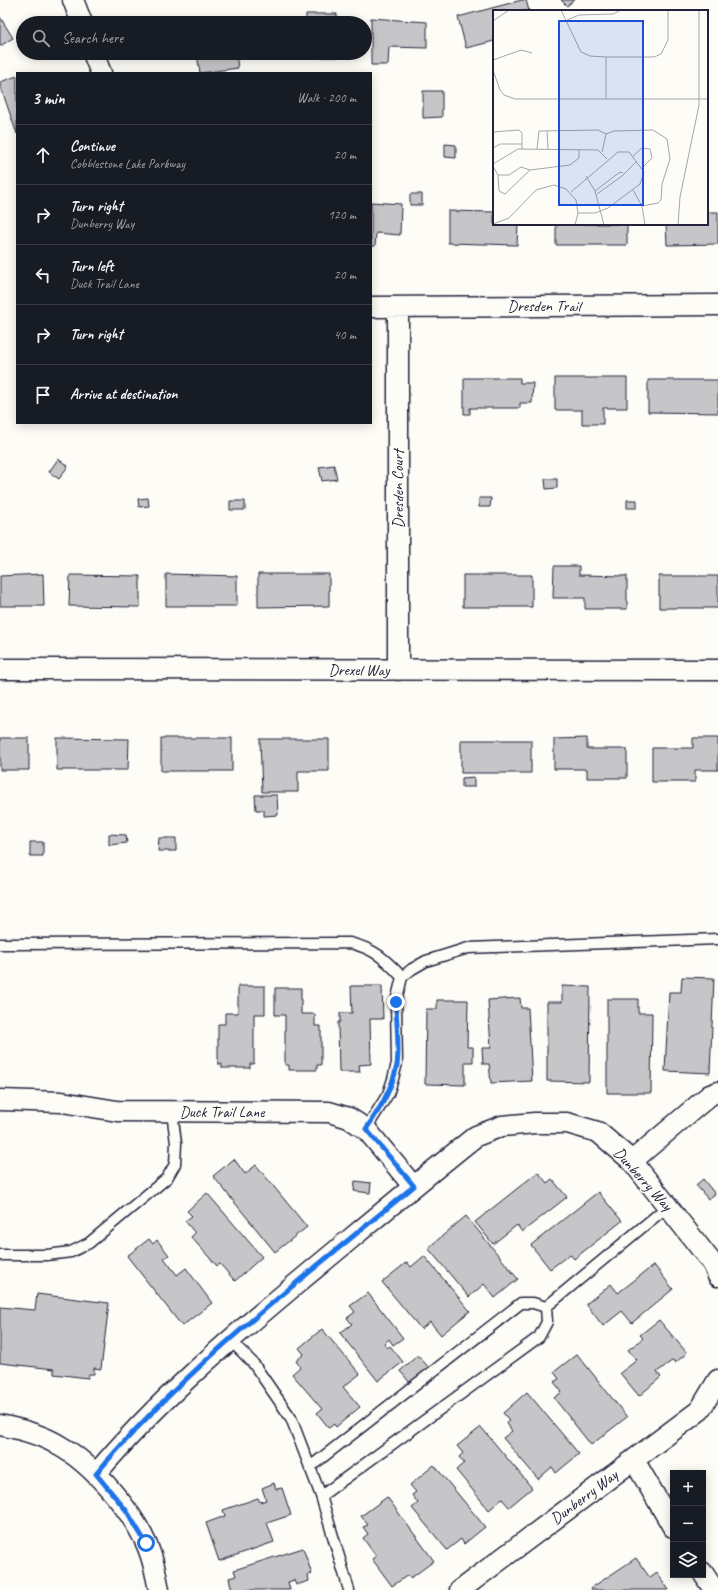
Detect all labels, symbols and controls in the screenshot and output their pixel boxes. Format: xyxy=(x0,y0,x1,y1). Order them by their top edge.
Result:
inset map xyxy=(493,10,708,225)
search box xyxy=(16,16,372,60)
icon: search xyxy=(30,27,52,49)
text: Search here xyxy=(62,29,123,48)
text: 3 min xyxy=(32,88,65,109)
text: Walk · 200 m xyxy=(297,90,356,106)
text: Continue xyxy=(70,137,115,156)
icon: ahead xyxy=(32,144,54,166)
text: 20 m xyxy=(334,147,356,163)
text: Cobblestone Lake Parkway xyxy=(70,156,185,172)
text: Turn right xyxy=(70,197,123,216)
icon: right xyxy=(32,204,54,226)
text: 120 m xyxy=(328,207,356,223)
text: Dunberry Way xyxy=(70,216,134,232)
text: Turn left xyxy=(70,257,113,276)
icon: left xyxy=(32,264,54,286)
text: 20 m xyxy=(334,267,356,283)
text: Duck Trail Lane xyxy=(70,276,139,292)
street label: Dresden Trail xyxy=(508,296,584,316)
icon: right xyxy=(32,324,54,346)
text: Turn right xyxy=(70,325,123,344)
text: 40 m xyxy=(334,327,356,343)
icon: arrive xyxy=(32,384,54,406)
text: Arrive at destination xyxy=(70,385,177,404)
street label: Dresden Court xyxy=(388,447,408,528)
street label: Drexel Way xyxy=(328,660,391,680)
route end xyxy=(387,993,405,1011)
street label: Duck Trail Lane xyxy=(180,1102,266,1122)
street label: Dunberry Way xyxy=(609,1143,678,1216)
street label: Dunberry Way xyxy=(546,1464,623,1529)
map controls xyxy=(670,1470,706,1578)
button: + xyxy=(670,1470,706,1506)
button: − xyxy=(670,1506,706,1542)
route start xyxy=(137,1534,155,1552)
button: layers xyxy=(670,1542,706,1578)

